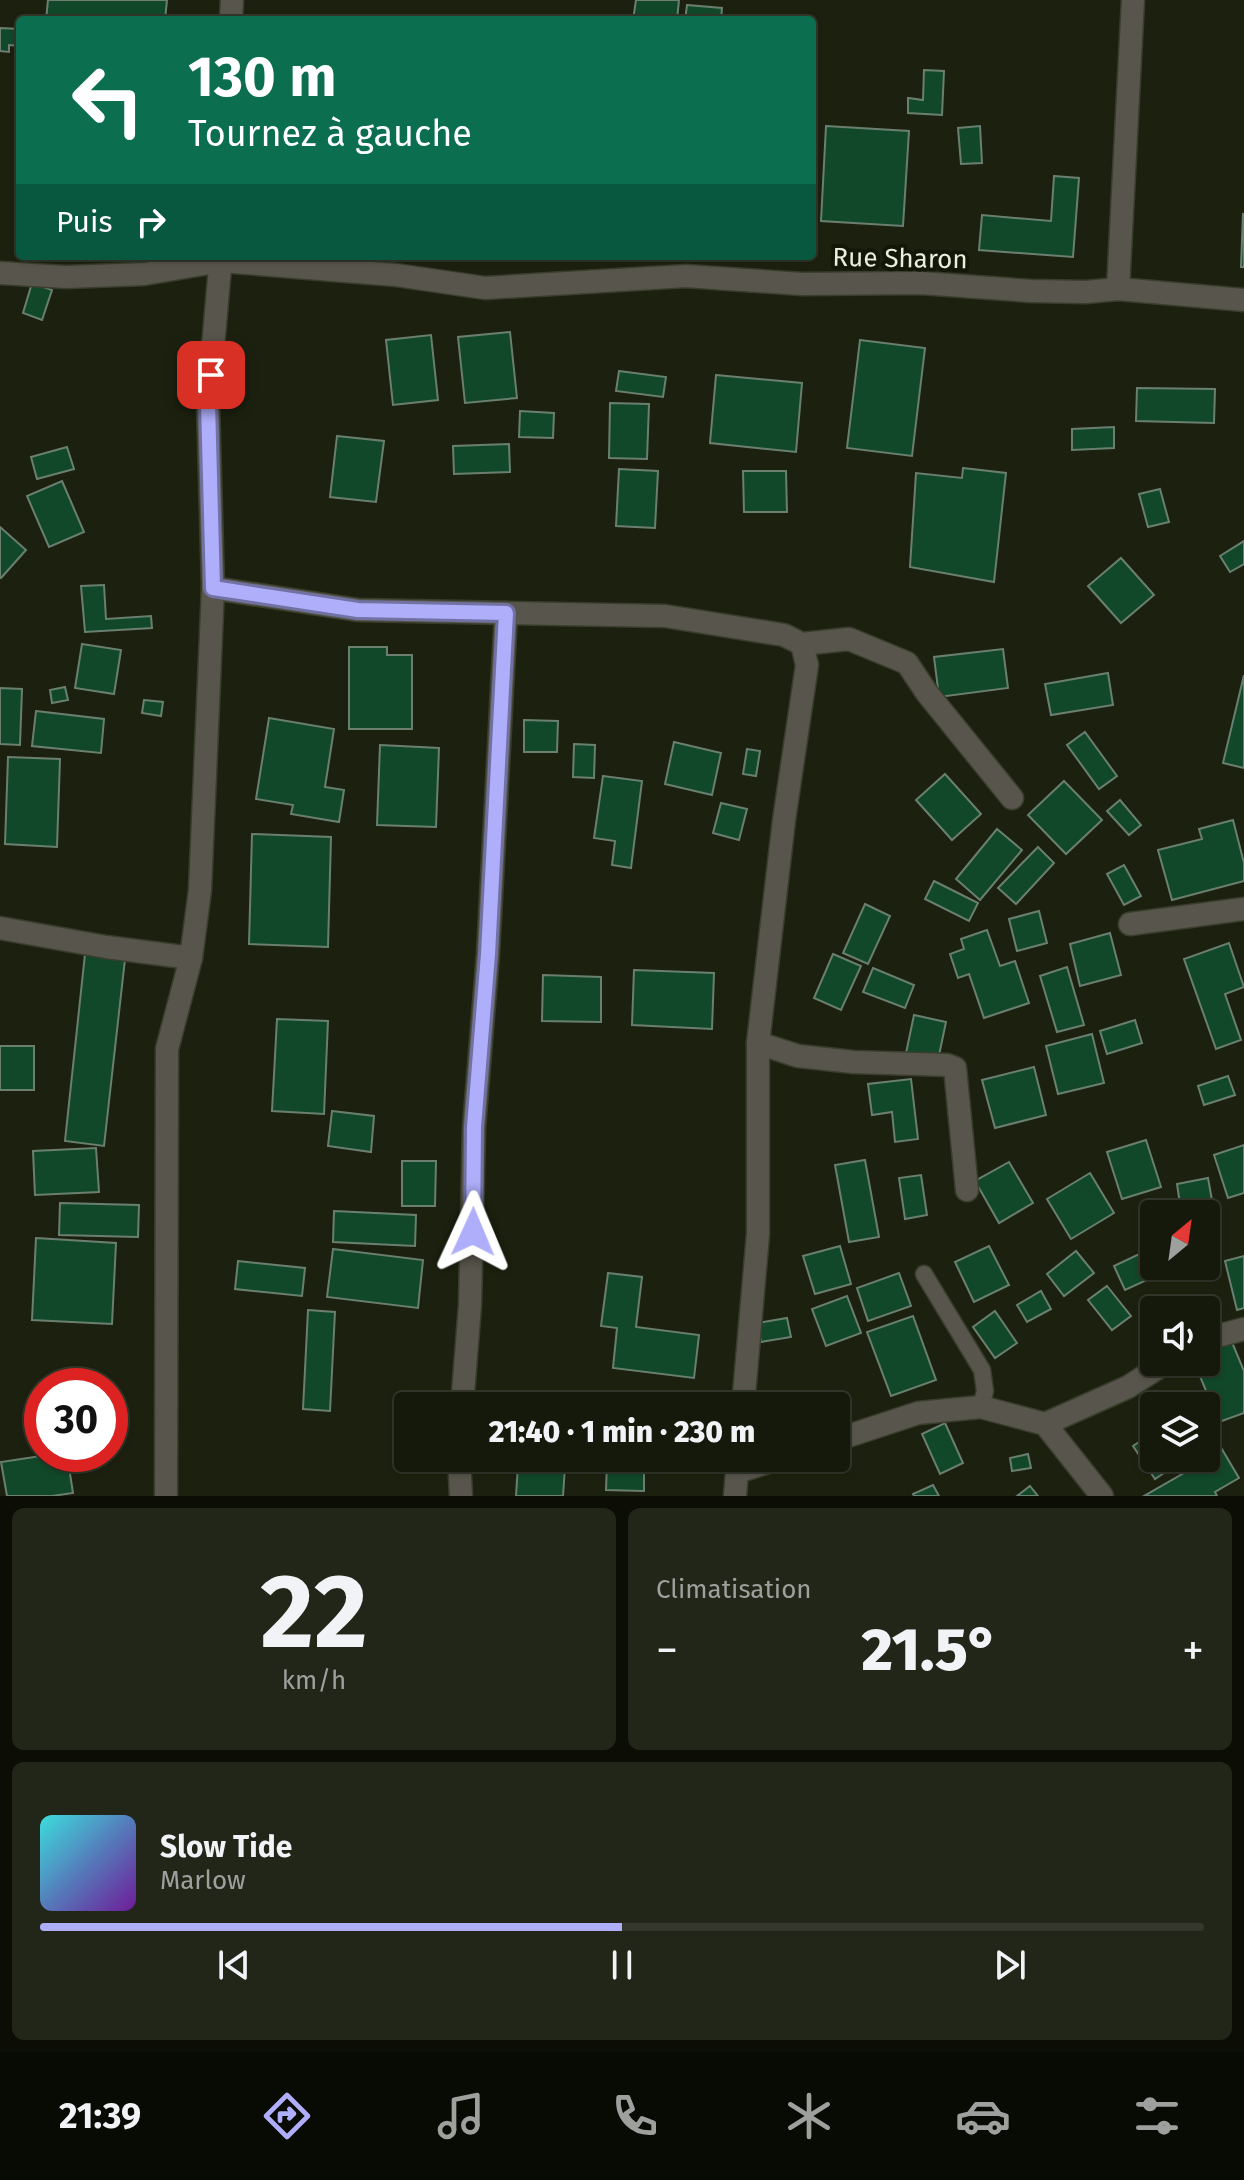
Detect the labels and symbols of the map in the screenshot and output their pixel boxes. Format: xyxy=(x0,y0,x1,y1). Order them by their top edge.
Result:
street label: Rue Sharon xyxy=(832,242,968,275)
pin xyxy=(177,341,245,409)
position arrow xyxy=(431,1190,515,1274)
north arrow xyxy=(1140,1200,1220,1280)
speed limit sign: 30 xyxy=(24,1368,128,1472)

